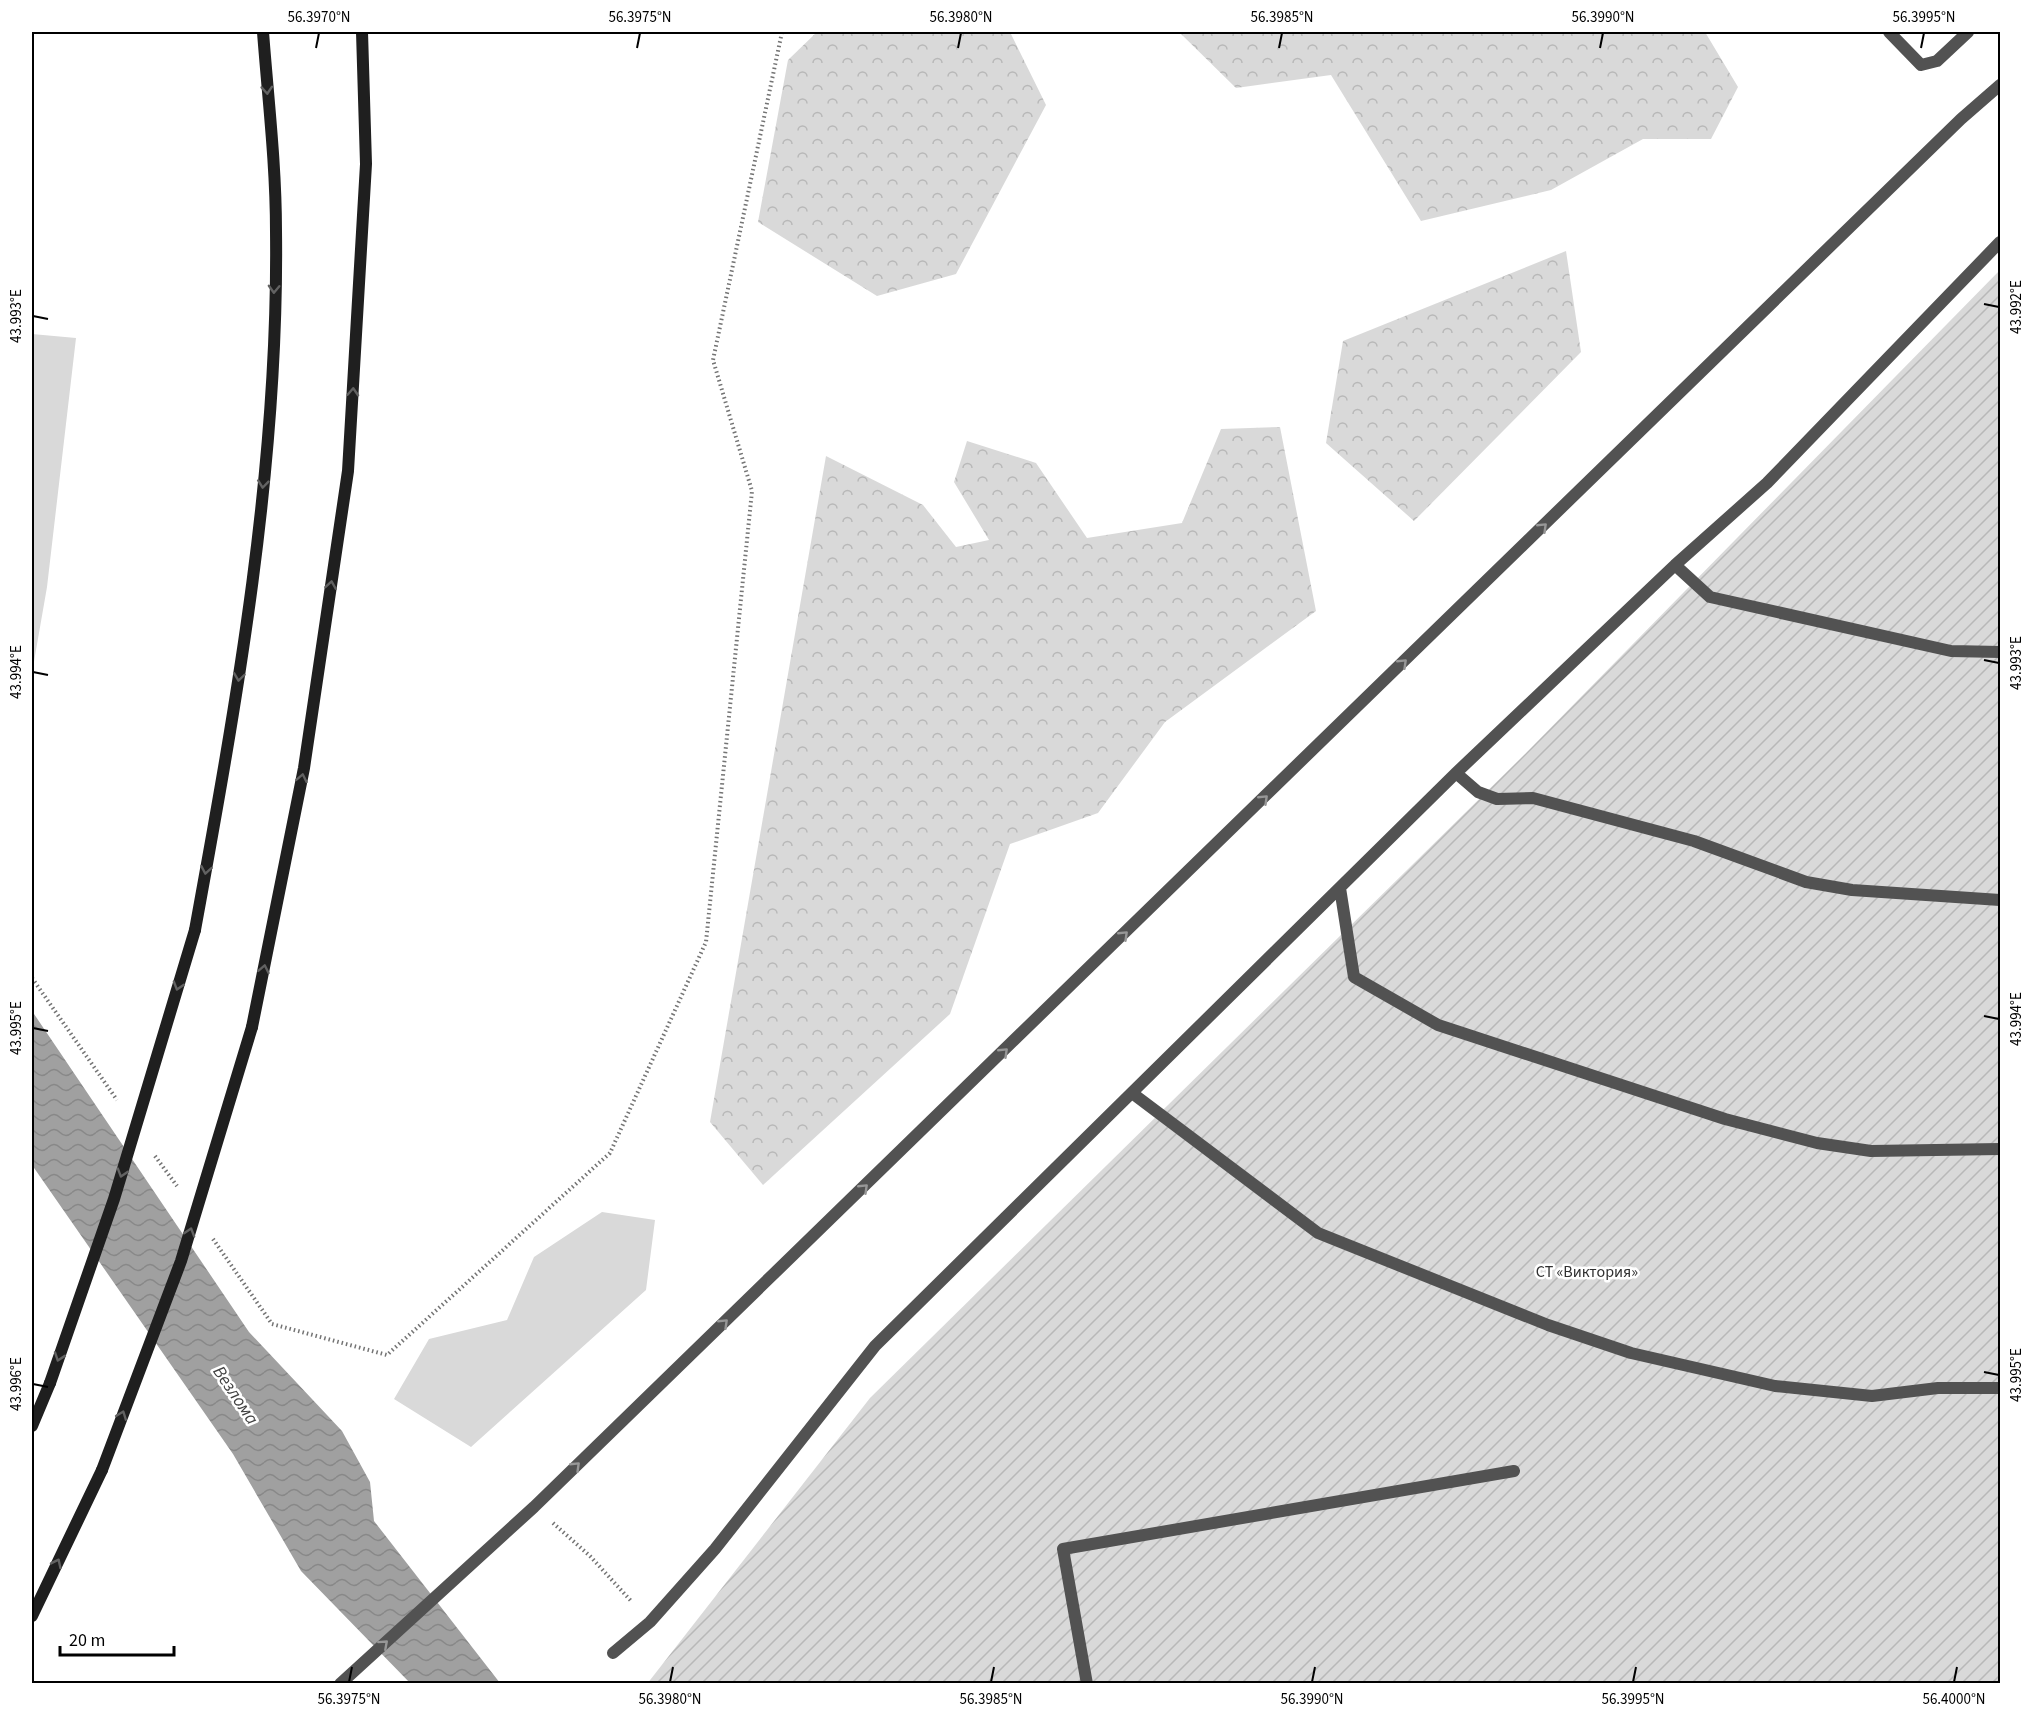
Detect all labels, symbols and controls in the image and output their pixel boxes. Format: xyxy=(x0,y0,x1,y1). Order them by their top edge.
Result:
text: 56.3970°N xyxy=(287,7,351,28)
text: 56.3975°N xyxy=(608,7,672,28)
text: 56.3980°N xyxy=(929,7,993,28)
text: 56.3985°N xyxy=(1250,7,1314,28)
text: 56.3990°N xyxy=(1571,7,1635,28)
text: 56.3995°N xyxy=(1892,7,1956,28)
one-way arrow xyxy=(260,85,273,94)
text: 43.992°E xyxy=(2006,280,2027,334)
one-way arrow xyxy=(268,285,281,294)
text: 43.993°E xyxy=(6,289,27,343)
one-way arrow xyxy=(346,387,359,396)
one-way arrow xyxy=(257,479,269,488)
one-way arrow xyxy=(1536,523,1547,534)
one-way arrow xyxy=(324,581,337,591)
text: 43.993°E xyxy=(2006,636,2027,690)
text: 43.994°E xyxy=(6,645,27,699)
one-way arrow xyxy=(1397,659,1407,670)
one-way arrow xyxy=(233,673,245,682)
one-way arrow xyxy=(294,774,307,784)
one-way arrow xyxy=(1257,795,1267,806)
one-way arrow xyxy=(200,864,213,874)
one-way arrow xyxy=(1118,931,1128,942)
one-way arrow xyxy=(256,965,269,975)
one-way arrow xyxy=(173,980,185,991)
text: 43.994°E xyxy=(2006,992,2027,1046)
text: 43.995°E xyxy=(6,1001,27,1055)
one-way arrow xyxy=(997,1048,1008,1059)
one-way arrow xyxy=(117,1167,129,1178)
one-way arrow xyxy=(856,1184,867,1195)
one-way arrow xyxy=(182,1227,195,1238)
park label: СТ «Виктория» xyxy=(1536,1261,1638,1283)
one-way arrow xyxy=(716,1320,727,1331)
text: 43.995°E xyxy=(2006,1348,2027,1402)
one-way arrow xyxy=(53,1352,66,1362)
text: 43.996°E xyxy=(6,1357,27,1411)
water label: Везлома xyxy=(207,1361,265,1430)
one-way arrow xyxy=(115,1410,128,1421)
one-way arrow xyxy=(570,1462,580,1473)
one-way arrow xyxy=(49,1558,61,1569)
scale bar xyxy=(60,1619,174,1657)
text: 20 m xyxy=(69,1628,105,1653)
one-way arrow xyxy=(377,1640,387,1651)
text: 56.3975°N xyxy=(317,1689,381,1710)
text: 56.3980°N xyxy=(638,1689,702,1710)
text: 56.3985°N xyxy=(959,1689,1023,1710)
text: 56.3990°N xyxy=(1280,1689,1344,1710)
text: 56.3995°N xyxy=(1601,1689,1665,1710)
text: 56.4000°N xyxy=(1922,1689,1986,1710)

